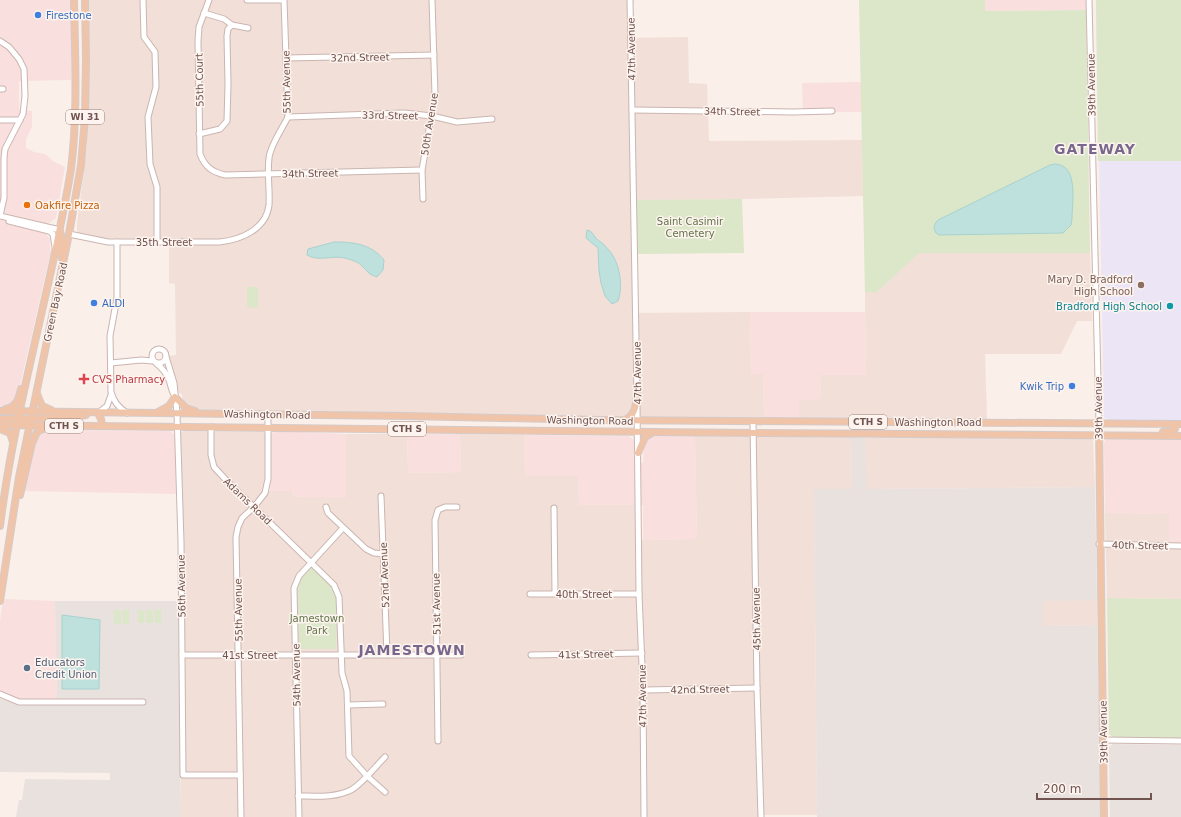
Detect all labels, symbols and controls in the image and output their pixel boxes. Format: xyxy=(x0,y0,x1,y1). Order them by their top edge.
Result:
marker: Firestone xyxy=(33,10,43,20)
place label: Firestone xyxy=(46,10,92,21)
street label: 47th Avenue xyxy=(625,17,638,81)
street label: 55th Avenue xyxy=(280,50,293,114)
street label: 32nd Street xyxy=(330,51,390,64)
street label: 55th Court xyxy=(194,53,205,107)
street label: 39th Avenue xyxy=(1085,53,1098,117)
street label: 50th Avenue xyxy=(419,92,440,156)
street label: 34th Street xyxy=(704,106,760,117)
road number: WI 31 xyxy=(66,110,104,124)
street label: 33rd Street xyxy=(362,110,418,121)
district label: GATEWAY xyxy=(1054,141,1136,157)
street label: 34th Street xyxy=(282,168,338,179)
marker: Oakfire Pizza xyxy=(22,200,32,210)
place label: Oakfire Pizza xyxy=(35,200,100,211)
park label: Saint Casimir Cemetery xyxy=(657,216,724,239)
street label: 35th Street xyxy=(136,237,192,248)
street label: Green Bay Road xyxy=(42,262,69,343)
place label: Mary D. Bradford High School xyxy=(1048,274,1133,297)
marker: Mary D. Bradford High School xyxy=(1136,280,1146,290)
marker: ALDI xyxy=(89,298,99,308)
place label: ALDI xyxy=(102,298,125,309)
place label: Bradford High School xyxy=(1056,301,1162,312)
marker: Bradford High School xyxy=(1165,301,1175,311)
street label: 47th Avenue xyxy=(631,341,644,405)
marker: CVS Pharmacy xyxy=(79,374,89,384)
place label: CVS Pharmacy xyxy=(92,374,165,385)
street label: 39th Avenue xyxy=(1092,376,1105,440)
place label: Kwik Trip xyxy=(1020,381,1064,392)
marker: Kwik Trip xyxy=(1067,381,1077,391)
street label: Washington Road xyxy=(223,408,311,421)
street label: Washington Road xyxy=(546,414,634,427)
road number: CTH S xyxy=(849,415,887,429)
street label: Washington Road xyxy=(894,417,982,428)
road number: CTH S xyxy=(45,419,83,433)
road number: CTH S xyxy=(388,422,426,436)
street label: Adams Road xyxy=(221,476,274,527)
street label: 40th Street xyxy=(1112,540,1168,551)
street label: 52nd Avenue xyxy=(378,542,391,608)
street label: 56th Avenue xyxy=(175,554,188,618)
street label: 51st Avenue xyxy=(430,573,443,635)
street label: 55th Avenue xyxy=(232,578,245,642)
street label: 45th Avenue xyxy=(750,587,763,651)
street label: 40th Street xyxy=(556,589,612,600)
park label: Jamestown Park xyxy=(289,613,344,636)
district label: JAMESTOWN xyxy=(357,642,466,658)
street label: 54th Avenue xyxy=(290,643,303,707)
street label: 41st Street xyxy=(558,649,614,660)
street label: 41st Street xyxy=(222,650,278,661)
place label: Educators Credit Union xyxy=(35,657,97,680)
marker: Educators Credit Union xyxy=(22,663,32,673)
street label: 47th Avenue xyxy=(636,664,649,728)
street label: 42nd Street xyxy=(670,683,730,696)
street label: 39th Avenue xyxy=(1097,700,1110,764)
scale bar xyxy=(1037,775,1151,801)
text: 200 m xyxy=(1043,782,1081,796)

